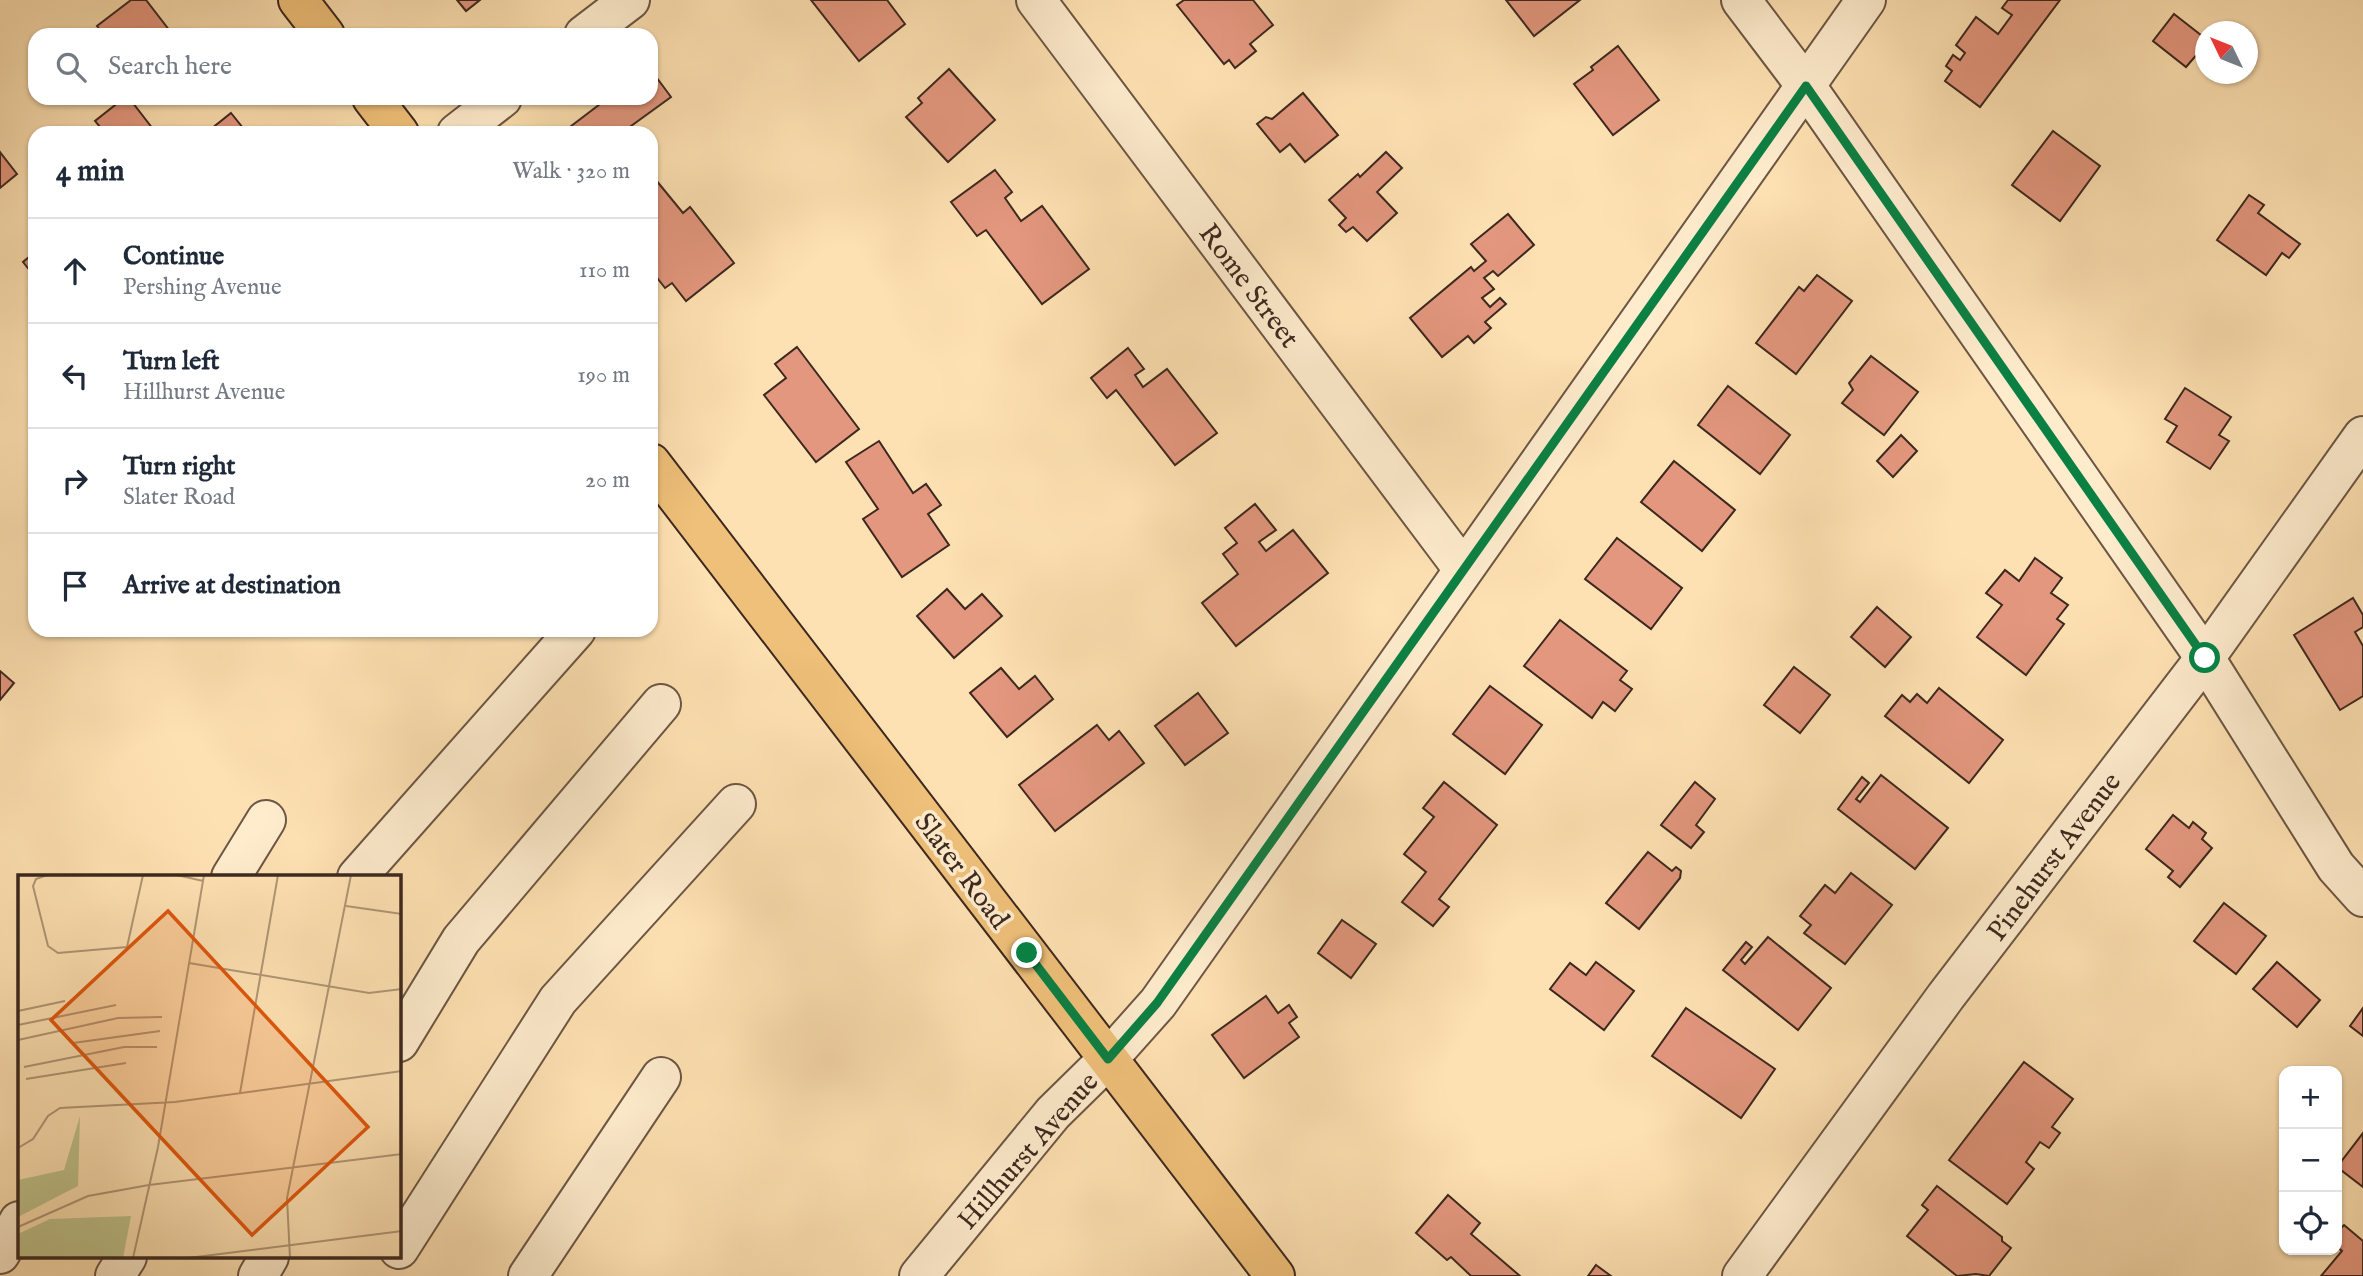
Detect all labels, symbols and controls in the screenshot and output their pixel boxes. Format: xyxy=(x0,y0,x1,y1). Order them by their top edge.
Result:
north arrow xyxy=(2195,21,2258,84)
search box xyxy=(28,28,658,105)
icon: search xyxy=(52,48,90,86)
text: Search here xyxy=(108,50,232,83)
text: 4 min xyxy=(56,153,124,191)
text: Walk · 320 m xyxy=(512,157,630,186)
street label: Rome Street xyxy=(1190,218,1306,356)
text: Continue xyxy=(123,240,224,273)
icon: ahead xyxy=(56,252,94,290)
text: 110 m xyxy=(579,256,630,285)
text: Pershing Avenue xyxy=(123,273,282,302)
text: Turn left xyxy=(123,345,220,378)
icon: left xyxy=(56,357,94,395)
text: 190 m xyxy=(577,361,630,390)
text: Hillhurst Avenue xyxy=(123,378,285,407)
text: Turn right xyxy=(123,450,236,483)
icon: right xyxy=(56,462,94,500)
text: 20 m xyxy=(585,466,630,495)
text: Slater Road xyxy=(123,483,235,512)
icon: arrive xyxy=(56,567,94,605)
text: Arrive at destination xyxy=(123,569,341,602)
route start xyxy=(2189,642,2220,673)
street label: Pinehurst Avenue xyxy=(1980,766,2130,949)
street label: Slater Road xyxy=(906,807,1016,937)
inset map xyxy=(18,875,401,1258)
route end xyxy=(1011,937,1042,968)
street label: Hillhurst Avenue xyxy=(951,1066,1107,1238)
map controls xyxy=(2279,1066,2342,1255)
button: + xyxy=(2279,1066,2342,1129)
button: − xyxy=(2279,1129,2342,1192)
button: locate xyxy=(2279,1192,2342,1255)

